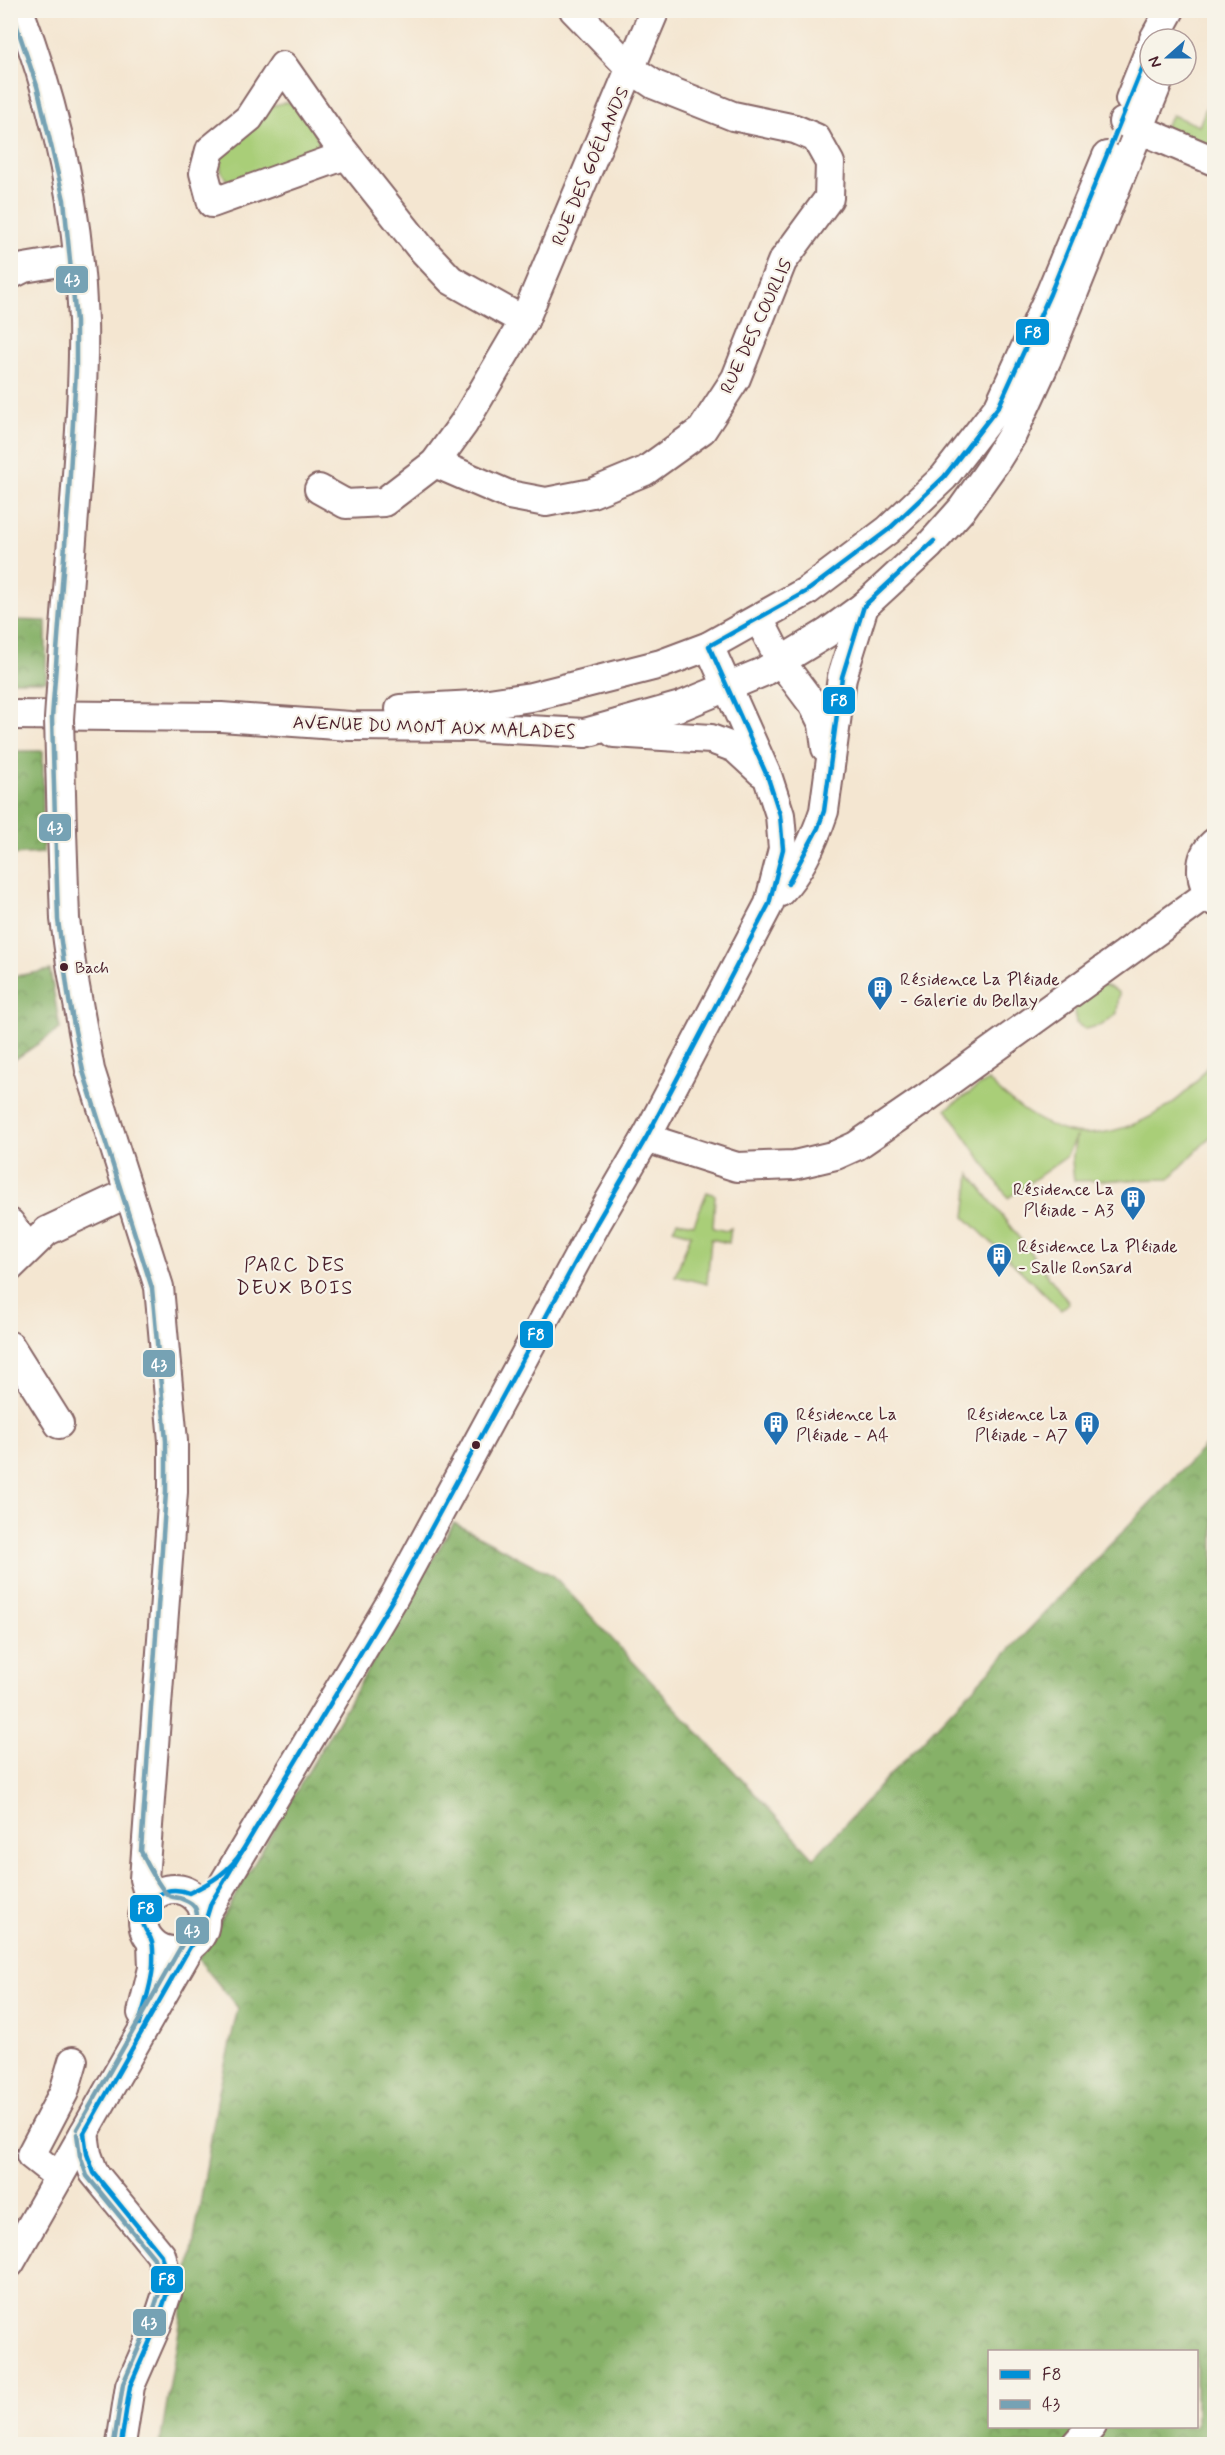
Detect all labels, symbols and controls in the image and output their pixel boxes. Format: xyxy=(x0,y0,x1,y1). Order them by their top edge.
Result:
north arrow xyxy=(1138,27,1198,87)
text: N xyxy=(1144,53,1167,71)
street label: RUE DES GOÉLANDS xyxy=(547,83,635,250)
street label: RUE DES COURLIS xyxy=(715,255,799,398)
line badge: 43 xyxy=(55,265,89,294)
text: 43 xyxy=(64,270,80,291)
line badge: F8 xyxy=(1015,318,1050,346)
text: F8 xyxy=(1024,323,1042,344)
line badge: F8 xyxy=(822,686,856,715)
text: F8 xyxy=(830,691,848,712)
street label: AVENUE DU MONT AUX MALADES xyxy=(292,711,576,745)
line badge: 43 xyxy=(38,813,72,842)
text: 43 xyxy=(47,818,63,839)
place label: Bach xyxy=(75,958,109,979)
marker: Bach xyxy=(58,961,70,973)
place label: Résidence La Pléiade - Galerie du Bellay xyxy=(900,968,1060,1013)
building icon: Résidence La Pléiade - Galerie du Bellay xyxy=(865,974,895,1012)
place label: Résidence La Pléiade - A3 xyxy=(1013,1178,1114,1223)
building icon: Résidence La Pléiade - A3 xyxy=(1118,1184,1148,1222)
place label: Résidence La Pléiade - Salle Ronsard xyxy=(1018,1235,1178,1280)
building icon: Résidence La Pléiade - Salle Ronsard xyxy=(984,1241,1014,1279)
district label: PARC DES DEUX BOIS xyxy=(236,1252,354,1302)
line badge: F8 xyxy=(519,1320,554,1349)
text: F8 xyxy=(527,1325,545,1346)
line badge: 43 xyxy=(142,1349,176,1378)
text: 43 xyxy=(151,1355,167,1376)
place label: Résidence La Pléiade - A4 xyxy=(796,1403,897,1448)
place label: Résidence La Pléiade - A7 xyxy=(967,1403,1068,1448)
building icon: Résidence La Pléiade - A4 xyxy=(761,1409,791,1447)
building icon: Résidence La Pléiade - A7 xyxy=(1072,1409,1102,1447)
unlabelled marker xyxy=(470,1439,482,1451)
line badge: F8 xyxy=(129,1894,163,1923)
text: F8 xyxy=(137,1899,155,1920)
line badge: 43 xyxy=(175,1916,210,1945)
text: 43 xyxy=(184,1921,200,1942)
line badge: F8 xyxy=(150,2265,184,2294)
text: F8 xyxy=(158,2270,176,2291)
line badge: 43 xyxy=(132,2308,167,2337)
text: 43 xyxy=(141,2313,157,2334)
legend xyxy=(988,2350,1198,2428)
text: F8 xyxy=(1042,2363,1062,2387)
text: 43 xyxy=(1042,2393,1060,2417)

